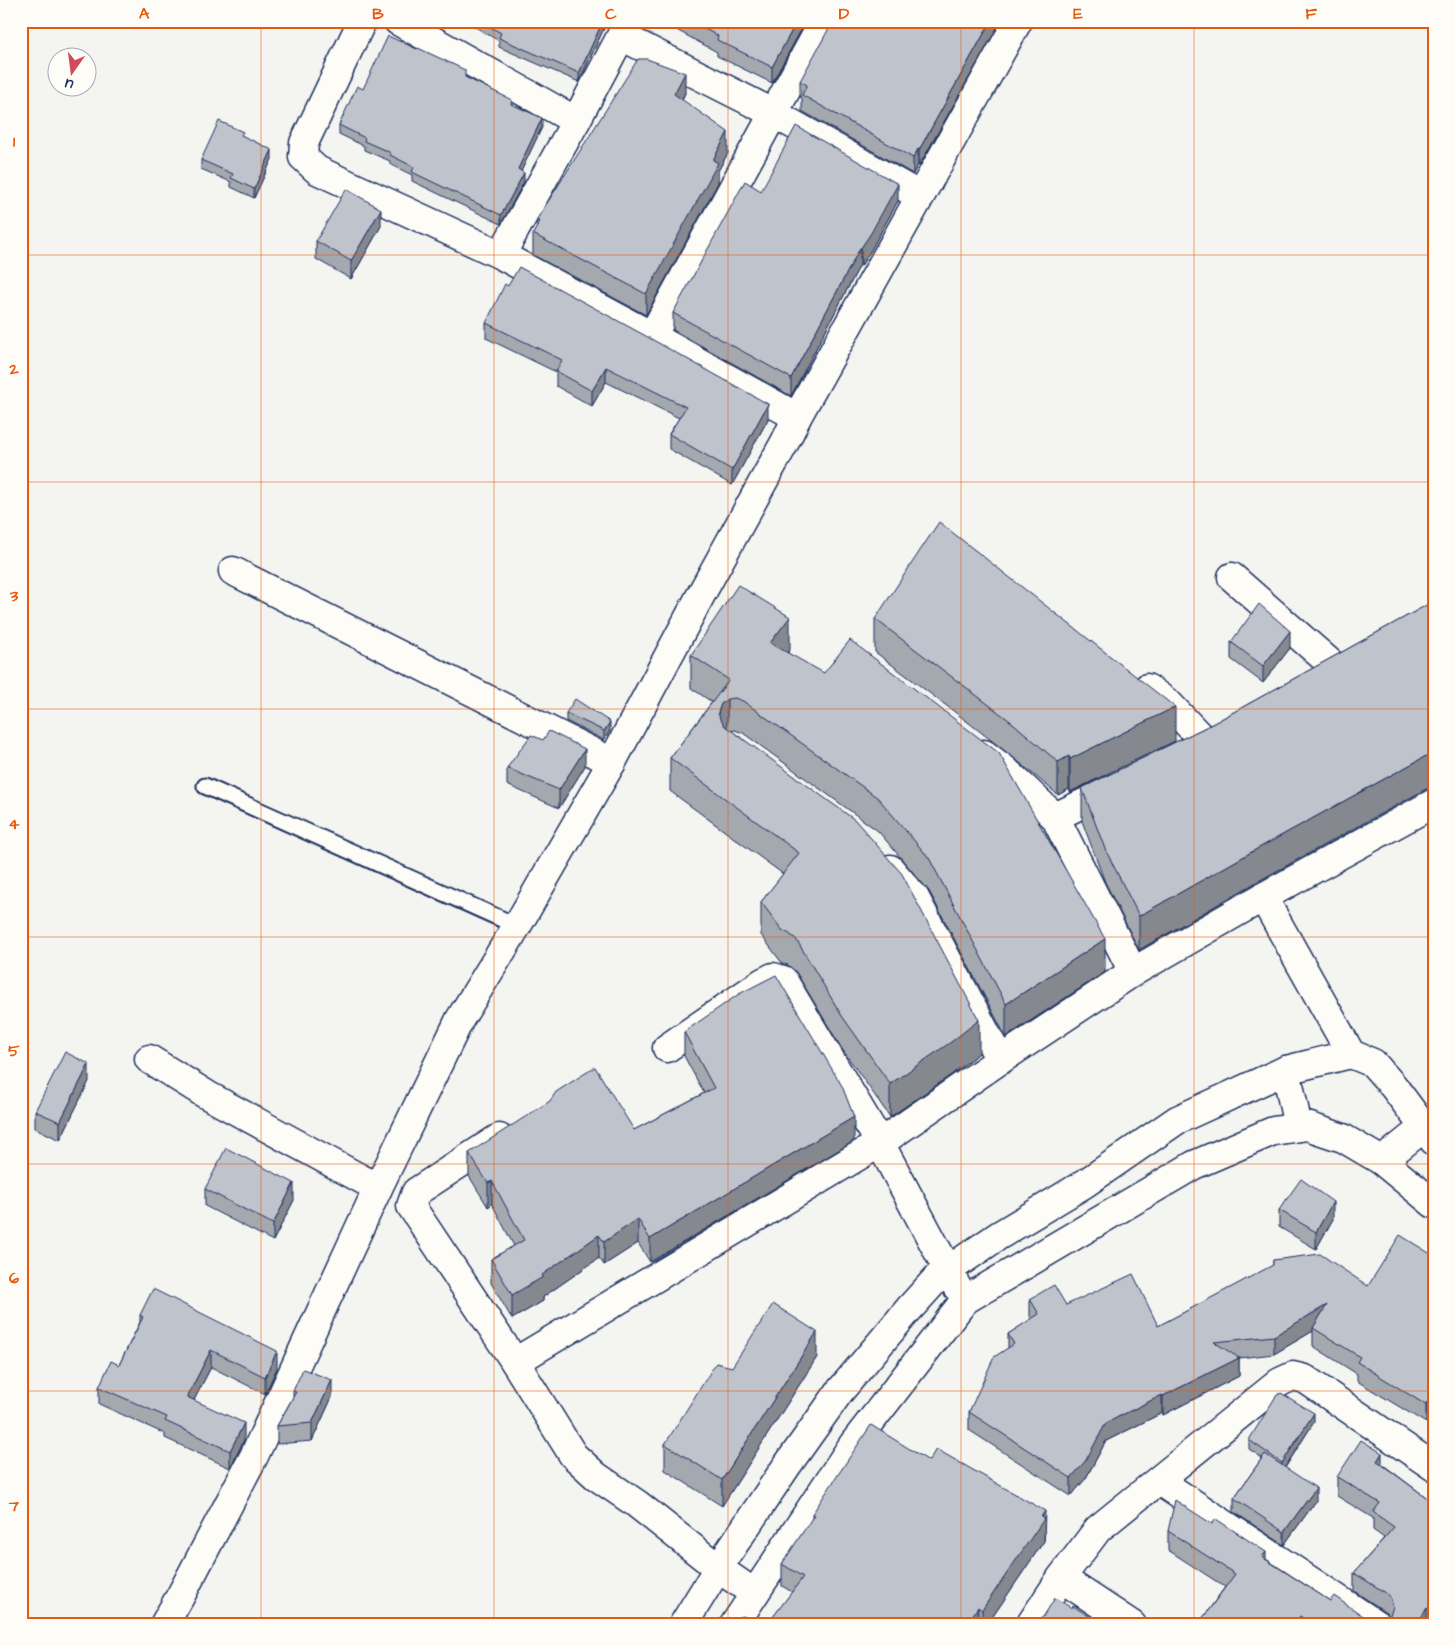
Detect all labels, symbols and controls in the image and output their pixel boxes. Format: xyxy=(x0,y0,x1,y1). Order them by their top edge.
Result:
text: A xyxy=(139,3,150,25)
text: B xyxy=(372,3,384,25)
text: C xyxy=(605,3,617,25)
text: D xyxy=(839,3,850,25)
text: E xyxy=(1073,3,1083,25)
text: F xyxy=(1305,3,1317,25)
north arrow xyxy=(48,48,98,98)
text: U xyxy=(63,73,75,94)
text: 1 xyxy=(13,131,16,153)
text: 2 xyxy=(8,358,19,380)
text: 3 xyxy=(9,585,19,607)
text: 4 xyxy=(9,813,20,835)
text: 5 xyxy=(8,1040,20,1062)
text: 6 xyxy=(9,1267,19,1289)
text: 7 xyxy=(8,1495,19,1517)

